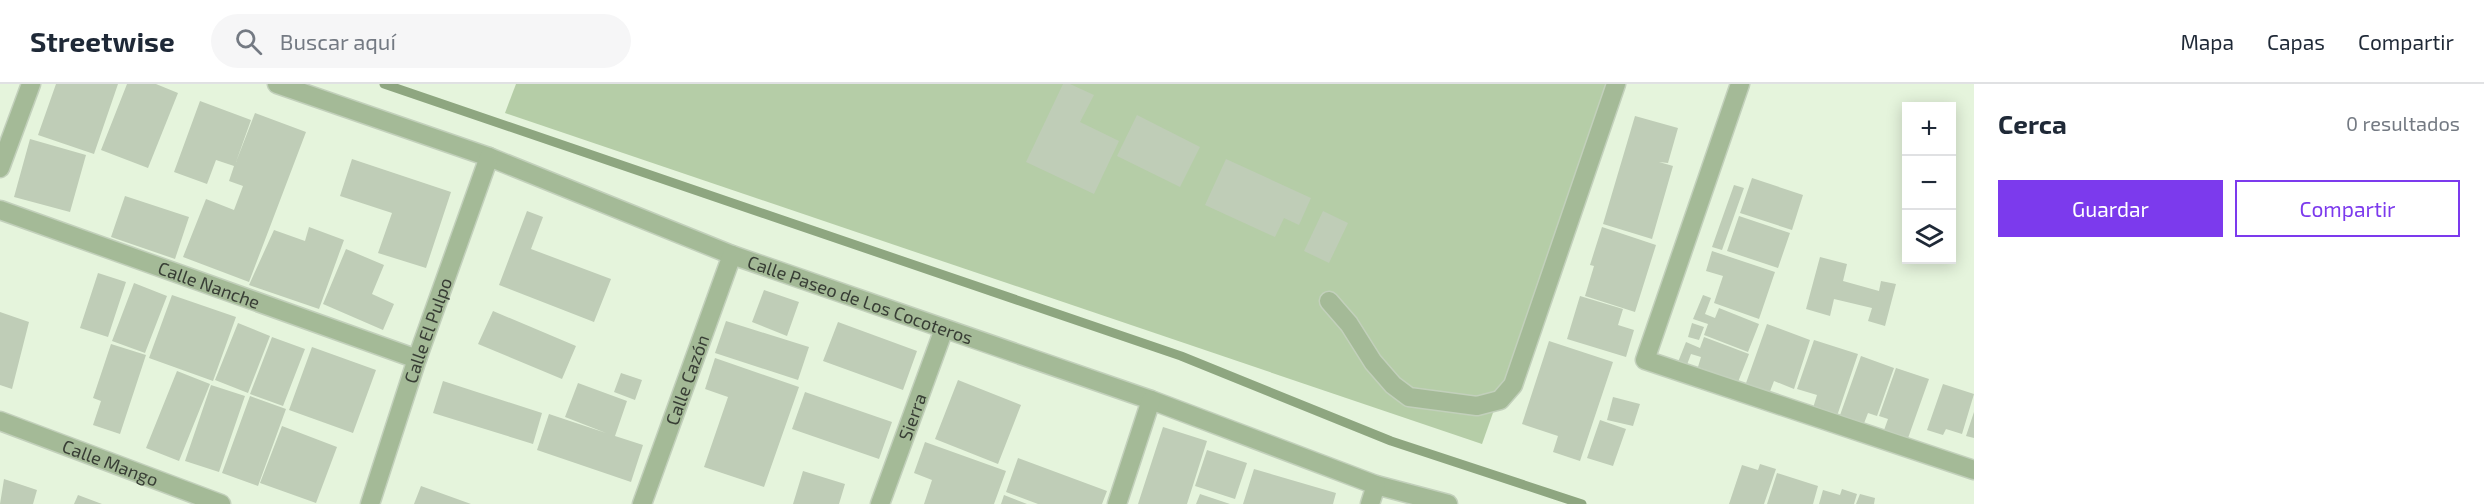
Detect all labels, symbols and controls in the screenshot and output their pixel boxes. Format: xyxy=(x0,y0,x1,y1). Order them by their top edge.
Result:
search box xyxy=(211,14,631,68)
text: Streetwise xyxy=(30,24,175,58)
icon: search xyxy=(232,25,265,58)
text: Buscar aquí xyxy=(280,28,396,54)
text: Mapa xyxy=(2180,29,2234,54)
text: Capas xyxy=(2267,29,2325,54)
text: Compartir xyxy=(2358,29,2454,54)
map controls xyxy=(1902,102,1956,264)
button: + xyxy=(1902,102,1956,156)
text: Cerca xyxy=(1998,108,2067,139)
text: 0 resultados xyxy=(2346,111,2460,135)
button: − xyxy=(1902,156,1956,210)
button: Guardar xyxy=(1998,180,2223,237)
button: Compartir xyxy=(2235,180,2460,237)
button: layers xyxy=(1902,210,1956,264)
street label: Calle Paseo de Los Cocoteros xyxy=(745,250,976,349)
street label: Calle Nanche xyxy=(155,256,263,313)
street label: Calle El Pulpo xyxy=(399,274,456,386)
street label: Calle Cazón xyxy=(660,332,713,428)
street label: Sierra xyxy=(893,390,931,443)
street label: Calle Mango xyxy=(59,434,162,491)

